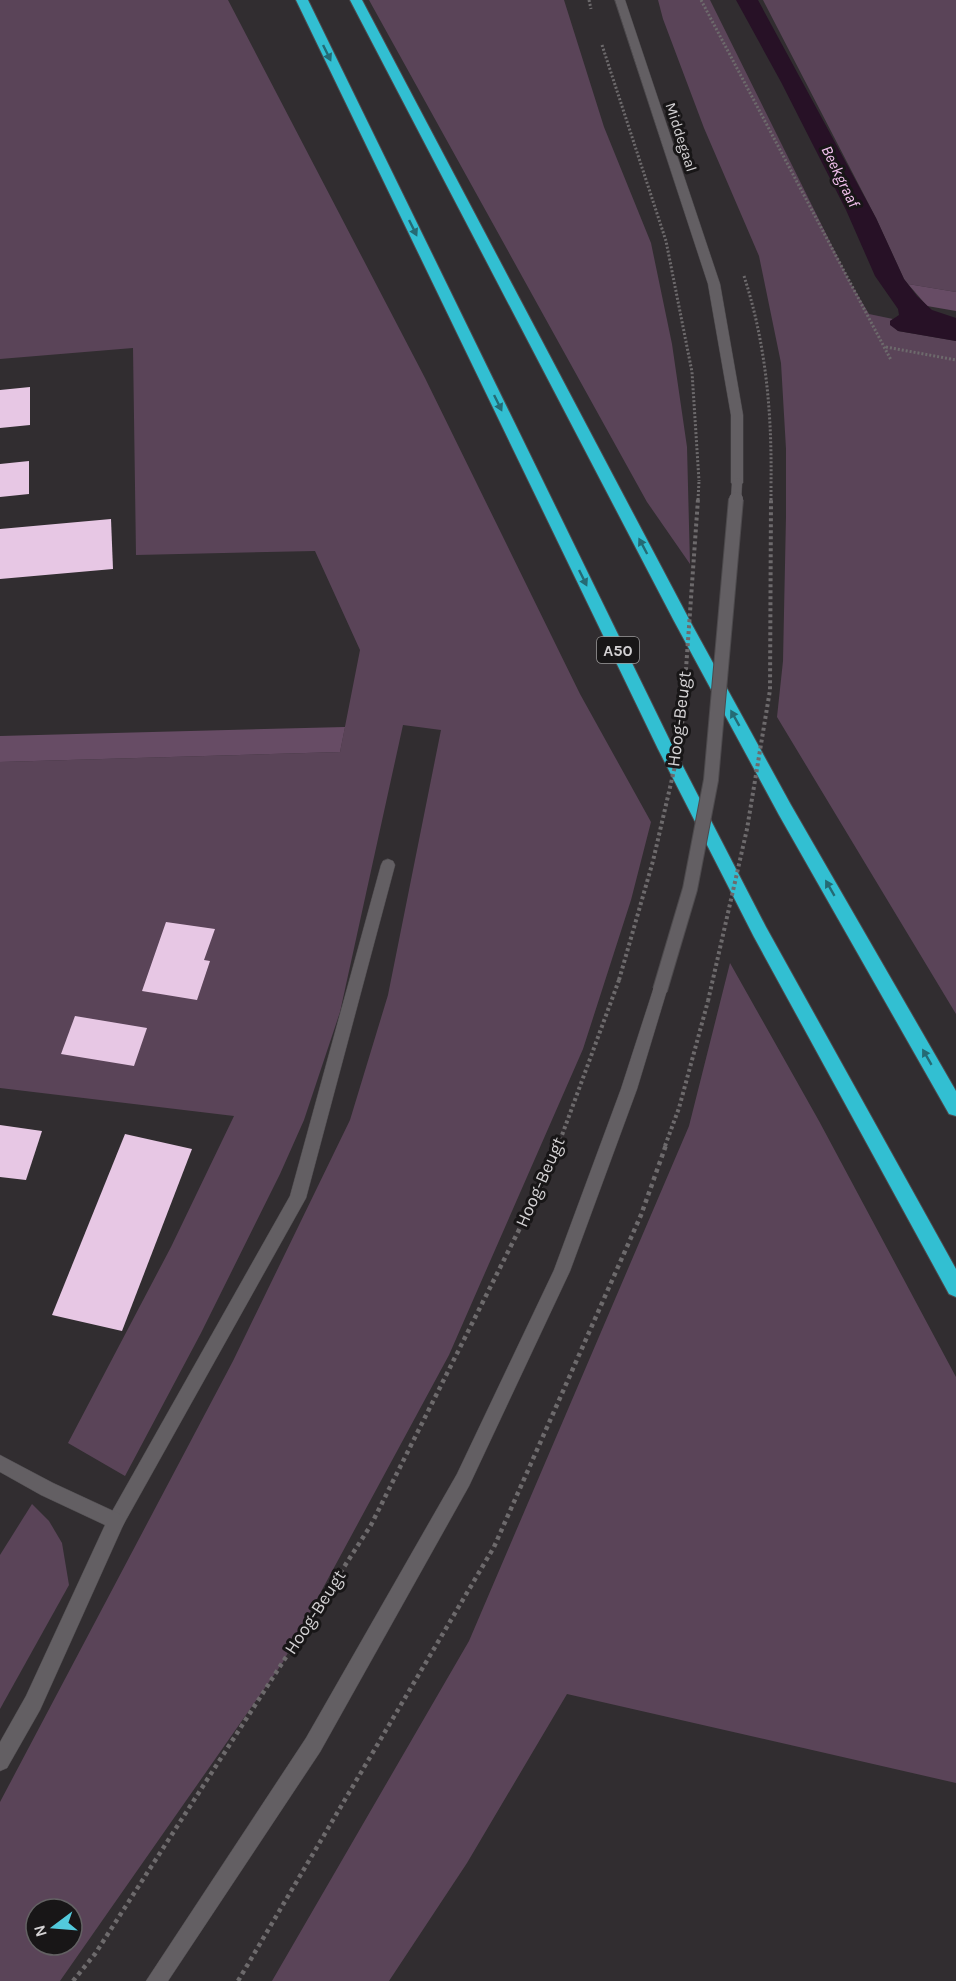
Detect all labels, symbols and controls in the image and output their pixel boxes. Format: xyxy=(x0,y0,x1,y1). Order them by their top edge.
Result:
one-way arrow xyxy=(323,44,332,61)
street label: Middegaal xyxy=(661,100,701,174)
water label: Beekgraaf xyxy=(817,142,865,212)
one-way arrow xyxy=(408,219,417,236)
one-way arrow xyxy=(493,395,503,412)
one-way arrow xyxy=(638,537,648,554)
one-way arrow xyxy=(579,570,588,587)
road number: A50 xyxy=(597,637,639,663)
street label: Hoog-Beugt xyxy=(662,670,696,768)
one-way arrow xyxy=(730,709,740,726)
one-way arrow xyxy=(825,879,835,896)
one-way arrow xyxy=(922,1048,932,1065)
street label: Hoog-Beugt xyxy=(510,1133,570,1231)
street label: Hoog-Beugt xyxy=(280,1565,351,1658)
north arrow xyxy=(24,1897,84,1957)
text: N xyxy=(29,1923,51,1939)

